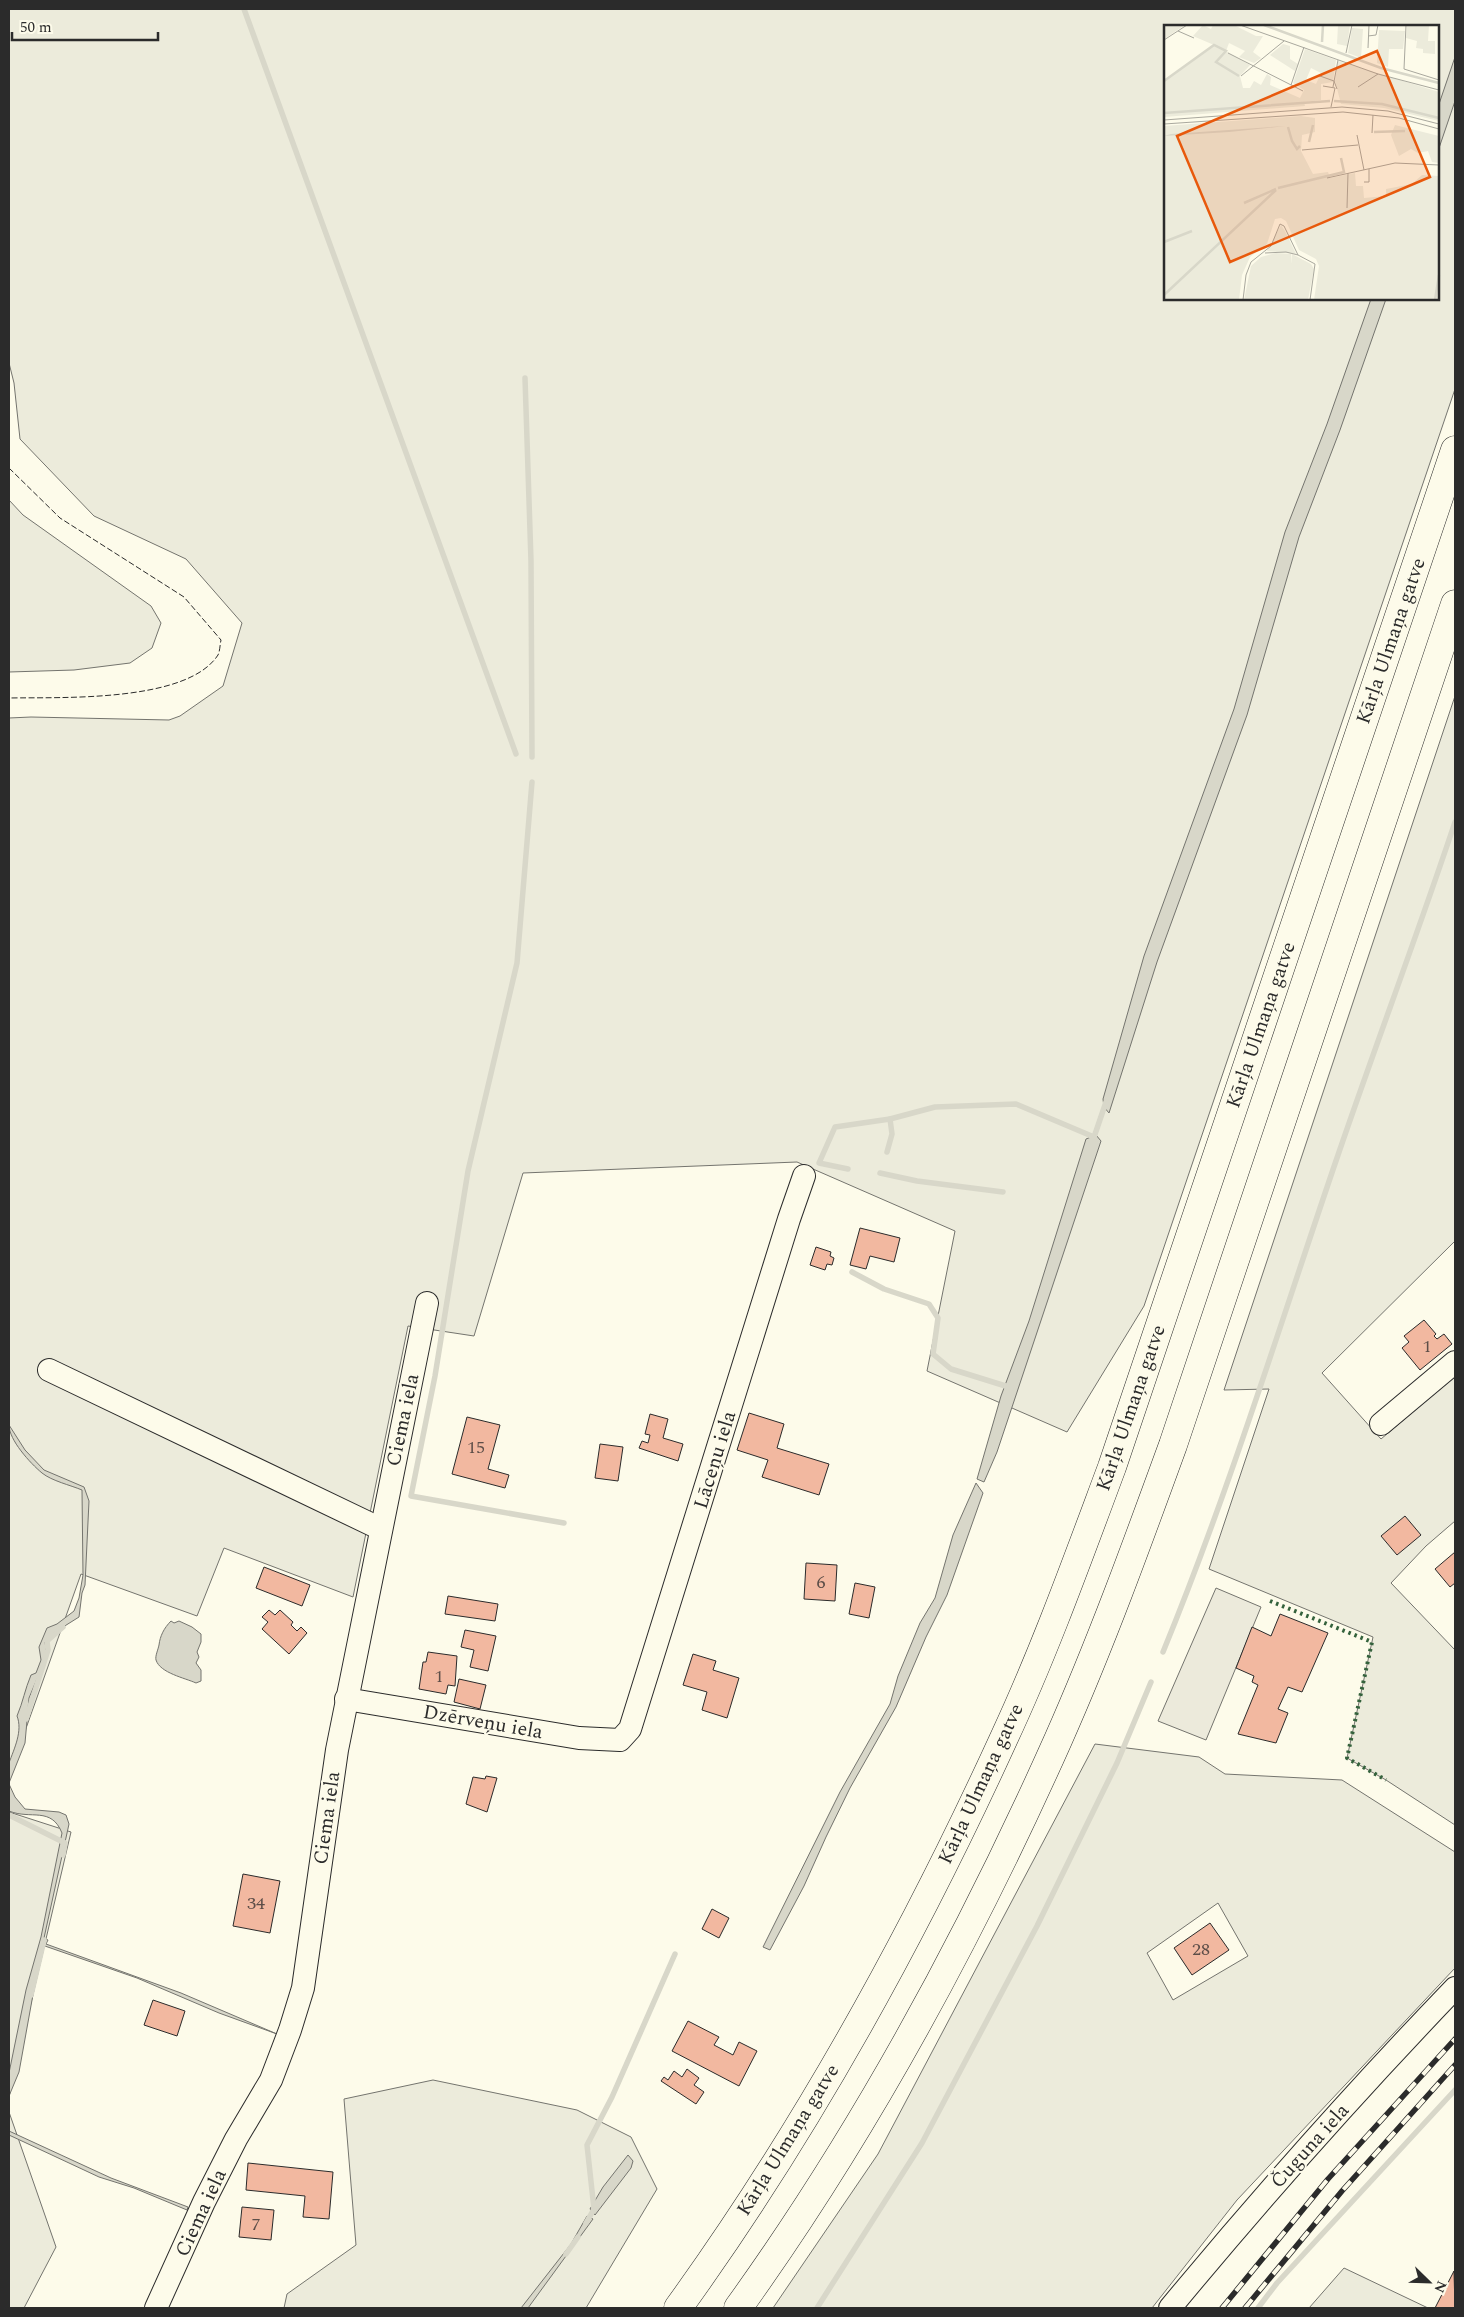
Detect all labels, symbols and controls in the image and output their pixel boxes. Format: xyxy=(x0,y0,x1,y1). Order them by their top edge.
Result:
scale bar xyxy=(12,10,159,42)
text: 50 m xyxy=(20,16,52,39)
inset map xyxy=(1164,25,1439,300)
street label: Kārļa Ulmaņa gatve xyxy=(1348,554,1434,728)
street label: Kārļa Ulmaņa gatve xyxy=(1218,938,1304,1112)
street label: Kārļa Ulmaņa gatve xyxy=(1088,1321,1174,1495)
house number: 1 xyxy=(1423,1333,1432,1360)
street label: Ciema iela xyxy=(379,1371,427,1469)
street label: Lāceņu iela xyxy=(686,1407,744,1513)
house number: 15 xyxy=(467,1434,485,1461)
house number: 6 xyxy=(817,1569,826,1596)
house number: 1 xyxy=(435,1663,444,1690)
street label: Dzērveņu iela xyxy=(421,1697,546,1747)
street label: Kārļa Ulmaņa gatve xyxy=(931,1699,1031,1869)
street label: Ciema iela xyxy=(306,1769,348,1867)
house number: 34 xyxy=(247,1890,265,1917)
house number: 28 xyxy=(1192,1936,1210,1963)
street label: Kārļa Ulmaņa gatve xyxy=(729,2058,847,2222)
street label: Čuguna iela xyxy=(1263,2096,1357,2195)
street label: Ciema iela xyxy=(168,2164,235,2262)
house number: 7 xyxy=(252,2211,261,2238)
north arrow xyxy=(1404,2257,1454,2307)
text: N xyxy=(1429,2278,1452,2296)

